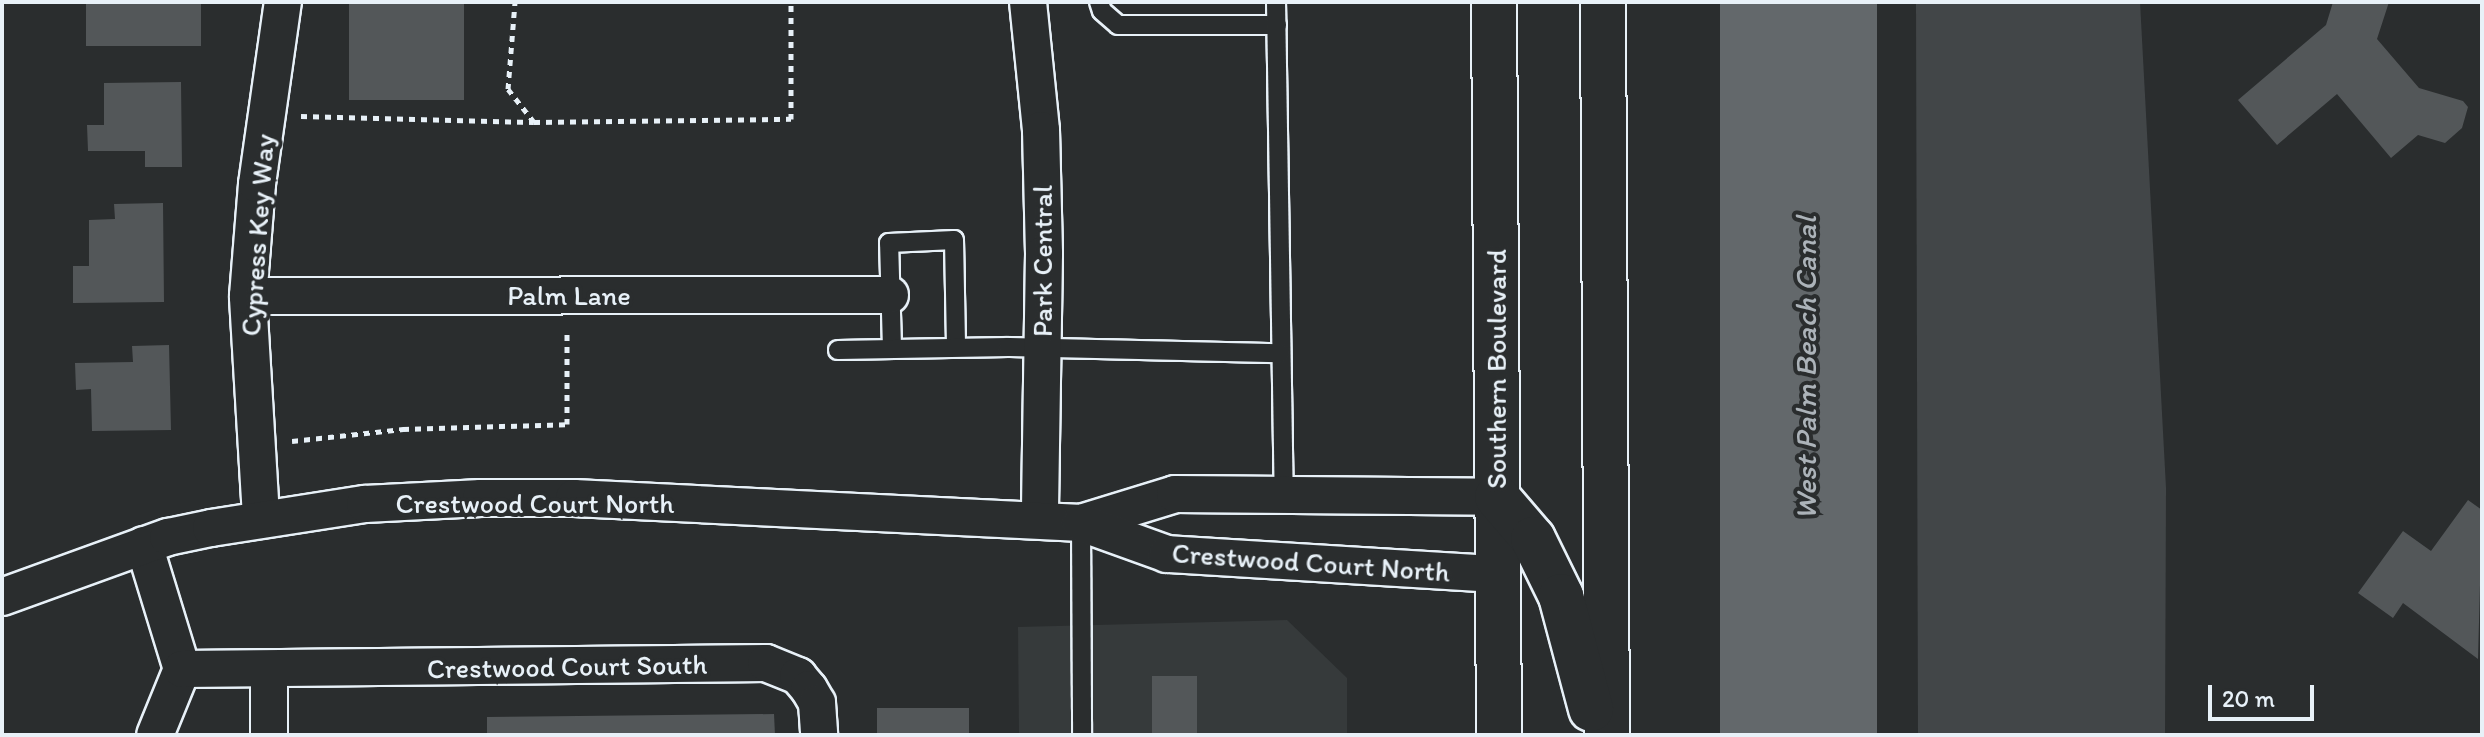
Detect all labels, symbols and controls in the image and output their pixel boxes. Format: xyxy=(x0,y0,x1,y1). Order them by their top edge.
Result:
street label: Cypress Key Way xyxy=(233,133,281,337)
street label: Park Central xyxy=(1025,185,1059,337)
water label: West Palm Beach Canal xyxy=(1788,217,1824,519)
street label: Southern Boulevard xyxy=(1479,249,1513,489)
street label: Palm Lane xyxy=(507,278,631,312)
street label: Crestwood Court North xyxy=(395,486,675,520)
street label: Crestwood Court North xyxy=(1171,536,1451,588)
street label: Crestwood Court South xyxy=(427,647,707,685)
scale bar xyxy=(2212,669,2318,719)
text: 20 m xyxy=(2222,684,2275,713)

